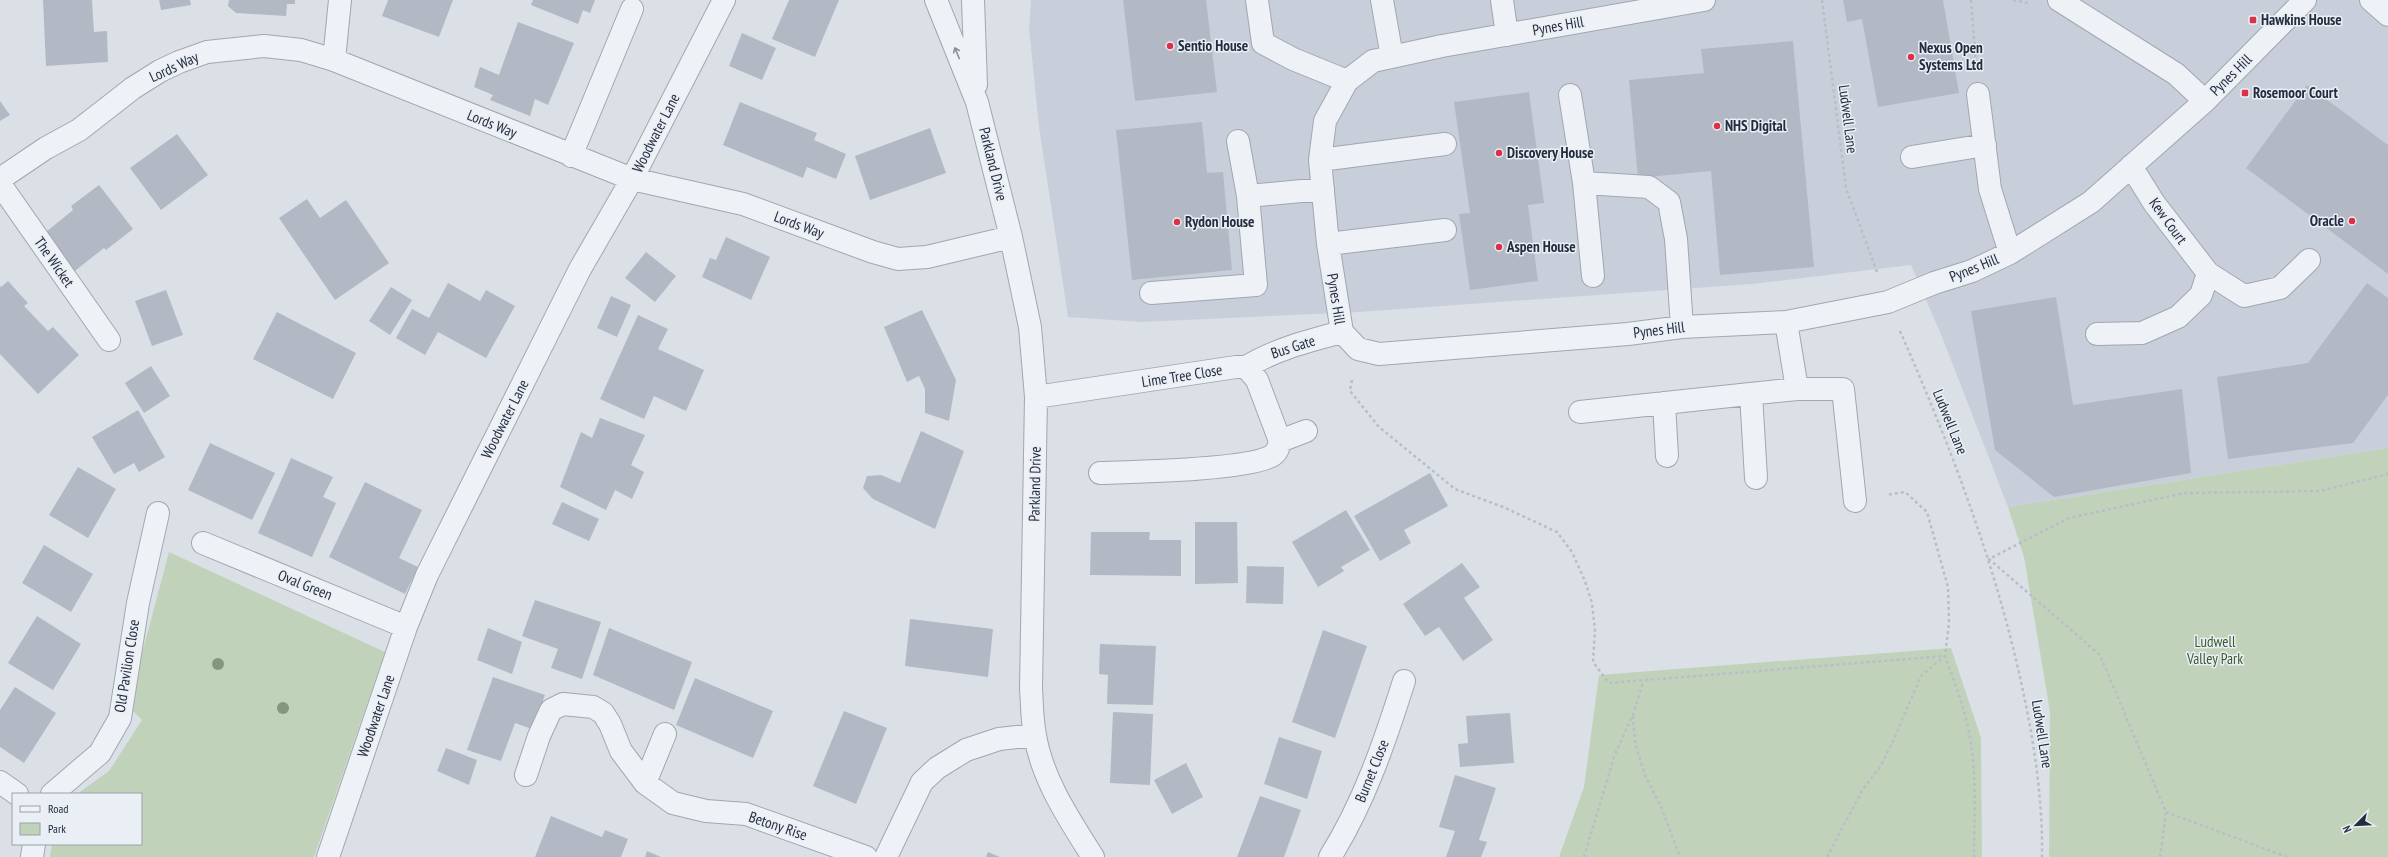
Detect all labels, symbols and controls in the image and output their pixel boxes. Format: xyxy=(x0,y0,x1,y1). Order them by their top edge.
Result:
place label: Hawkins House xyxy=(2261,10,2342,29)
street label: Pynes Hill xyxy=(1531,12,1586,39)
marker: Hawkins House xyxy=(2248,15,2258,25)
place label: Sentio House xyxy=(1178,36,1248,55)
place label: Nexus Open Systems Ltd xyxy=(1919,38,1983,74)
marker: Sentio House xyxy=(1165,41,1175,51)
street label: Lords Way xyxy=(146,47,202,86)
one-way arrow xyxy=(953,48,961,60)
street label: Pynes Hill xyxy=(2206,49,2256,100)
marker: Nexus Open Systems Ltd xyxy=(1906,52,1916,62)
place label: Rosemoor Court xyxy=(2253,83,2338,102)
street label: Ludwell Lane xyxy=(1835,84,1862,154)
marker: Rosemoor Court xyxy=(2240,88,2250,98)
street label: Woodwater Lane xyxy=(628,90,684,175)
street label: Lords Way xyxy=(465,105,520,142)
place label: NHS Digital xyxy=(1725,116,1787,135)
marker: NHS Digital xyxy=(1712,121,1722,131)
street label: Parkland Drive xyxy=(975,125,1012,203)
place label: Discovery House xyxy=(1507,143,1594,162)
marker: Discovery House xyxy=(1494,148,1504,158)
street label: Kew Court xyxy=(2145,194,2192,248)
street label: Lords Way xyxy=(772,207,827,242)
place label: Oracle xyxy=(2310,211,2344,230)
place label: Rydon House xyxy=(1185,212,1255,231)
marker: Oracle xyxy=(2347,216,2357,226)
marker: Rydon House xyxy=(1172,217,1182,227)
street label: The Wicket xyxy=(30,233,79,291)
place label: Aspen House xyxy=(1506,237,1576,256)
marker: Aspen House xyxy=(1494,242,1504,252)
street label: Pynes Hill xyxy=(1946,249,2002,286)
street label: Pynes Hill xyxy=(1323,272,1350,326)
street label: Pynes Hill xyxy=(1632,317,1686,342)
street label: Bus Gate xyxy=(1268,330,1317,363)
street label: Lime Tree Close xyxy=(1140,360,1224,391)
street label: Woodwater Lane xyxy=(477,376,533,461)
street label: Ludwell Lane xyxy=(1929,386,1972,457)
street label: Parkland Drive xyxy=(1024,446,1045,522)
street label: Oval Green xyxy=(275,565,335,604)
street label: Old Pavilion Close xyxy=(110,618,143,714)
park label: Ludwell Valley Park xyxy=(2186,632,2243,668)
street label: Woodwater Lane xyxy=(353,672,399,760)
street label: Ludwell Lane xyxy=(2028,698,2057,769)
street label: Burnet Close xyxy=(1350,737,1393,805)
legend xyxy=(12,793,142,845)
text: Road xyxy=(48,801,68,816)
north arrow xyxy=(2336,805,2376,845)
street label: Betony Rise xyxy=(746,807,810,844)
text: Park xyxy=(48,821,66,836)
text: N xyxy=(2339,823,2354,835)

